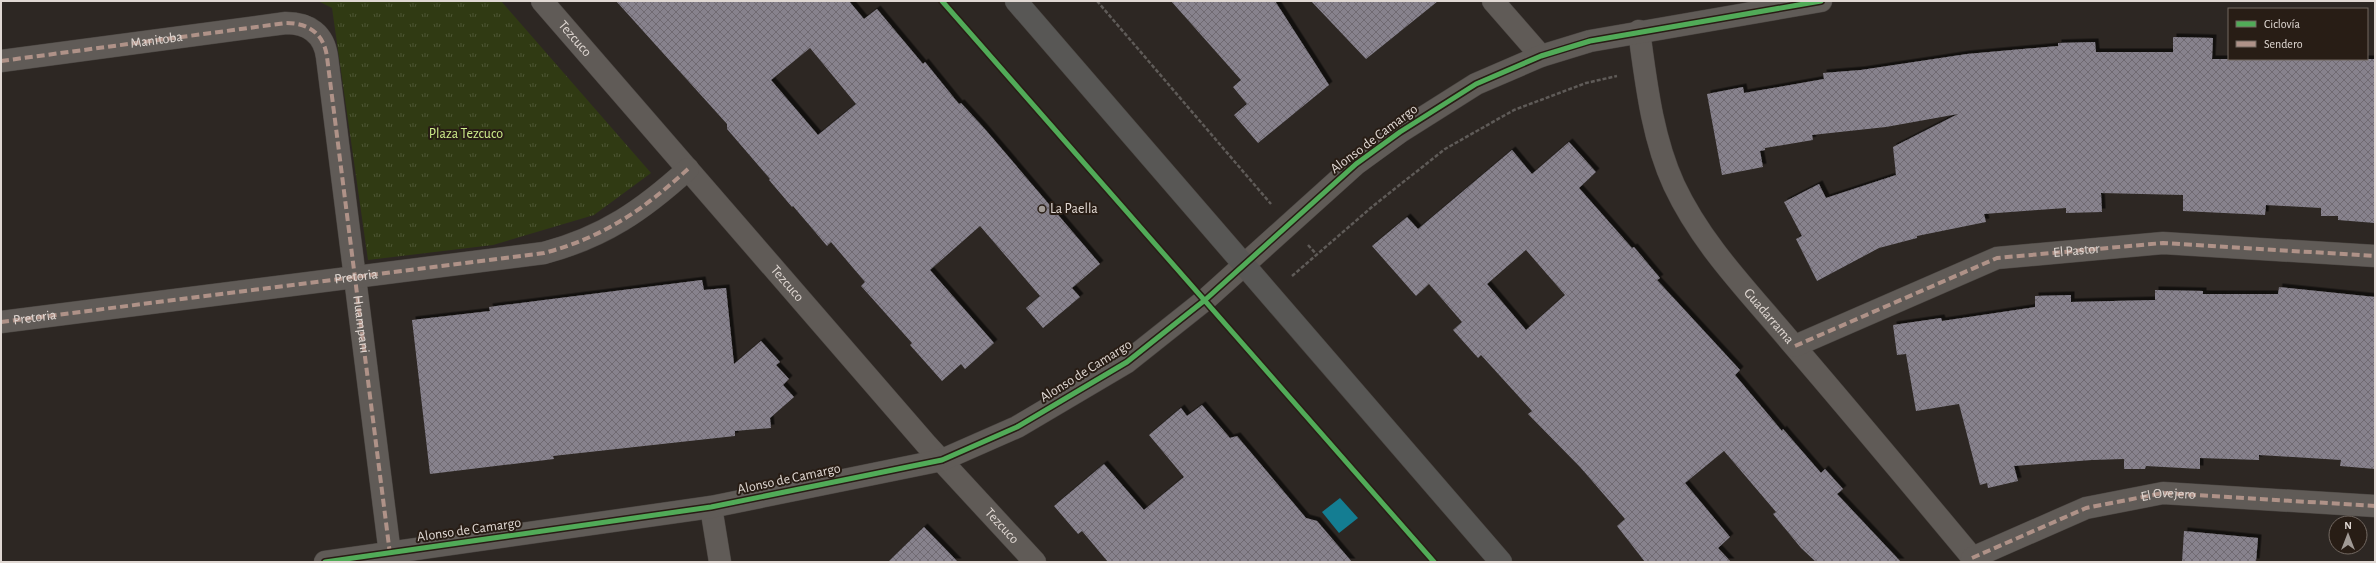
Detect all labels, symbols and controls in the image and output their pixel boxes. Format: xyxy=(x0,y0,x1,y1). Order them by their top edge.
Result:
legend xyxy=(2228,8,2368,60)
street label: Tezcuco xyxy=(555,18,594,60)
text: Ciclovía xyxy=(2264,18,2300,30)
street label: Manitoba xyxy=(130,30,184,51)
text: Sendero xyxy=(2264,38,2303,50)
street label: Alonso de Camargo xyxy=(1328,102,1420,176)
park label: Plaza Tezcuco xyxy=(429,127,503,141)
place label: La Paella xyxy=(1050,202,1098,216)
marker: La Paella xyxy=(1037,204,1047,214)
street label: El Pastor xyxy=(2052,242,2101,260)
street label: Tezcuco xyxy=(768,263,806,304)
street label: Pretoria xyxy=(334,267,379,287)
street label: Guadarrama xyxy=(1741,286,1797,347)
street label: Huampani xyxy=(350,294,371,354)
street label: Pretoria xyxy=(12,308,58,327)
street label: Alonso de Camargo xyxy=(1038,337,1134,405)
street label: Alonso de Camargo xyxy=(736,461,842,497)
street label: El Ovejero xyxy=(2140,486,2196,504)
street label: Tezcuco xyxy=(982,506,1022,547)
north arrow xyxy=(2328,515,2368,555)
street label: Alonso de Camargo xyxy=(416,516,522,544)
text: N xyxy=(2344,520,2352,531)

